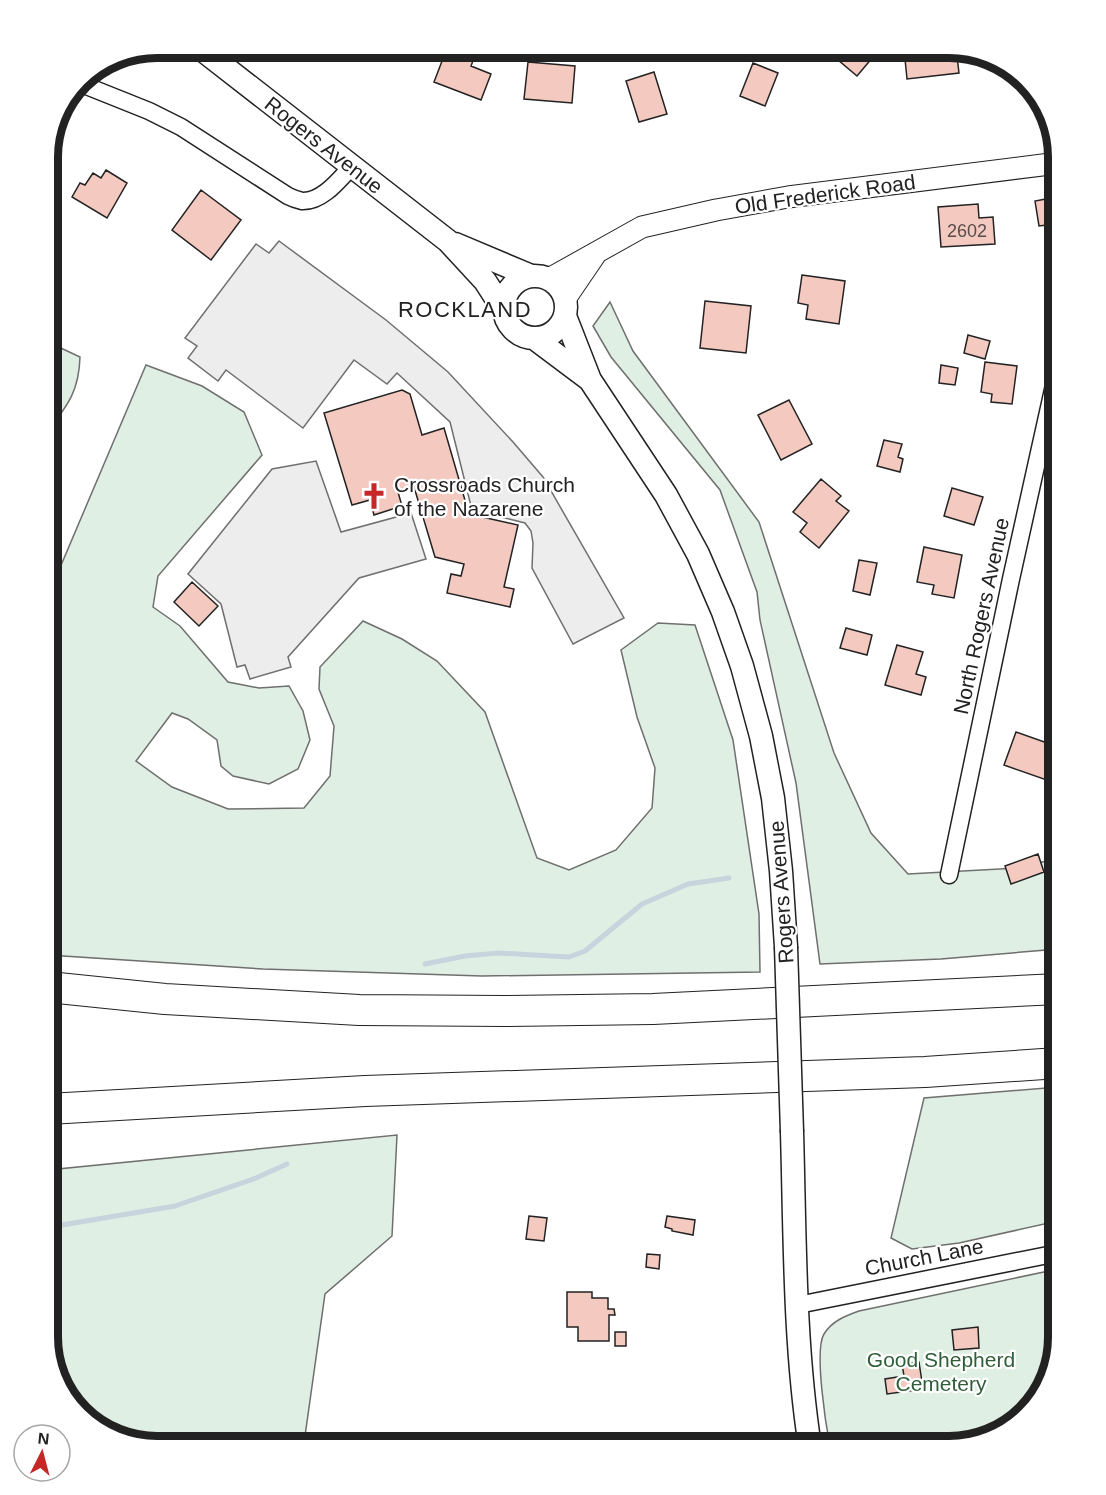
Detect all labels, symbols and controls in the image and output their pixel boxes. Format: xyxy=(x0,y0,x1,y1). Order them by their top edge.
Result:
street label: Rogers Avenue xyxy=(260,92,388,198)
street label: Old Frederick Road xyxy=(733,170,917,218)
house number: 2602 xyxy=(947,221,987,241)
district label: ROCKLAND xyxy=(398,297,532,322)
place label: Crossroads Church of the Nazarene xyxy=(394,473,575,520)
church icon: Crossroads Church of the Nazarene xyxy=(359,481,389,511)
street label: North Rogers Avenue xyxy=(949,516,1013,716)
street label: Rogers Avenue xyxy=(765,820,797,964)
street label: Church Lane xyxy=(863,1234,985,1280)
park label: Good Shepherd Cemetery xyxy=(867,1348,1015,1395)
north arrow xyxy=(12,1423,72,1483)
text: N xyxy=(37,1430,50,1448)

